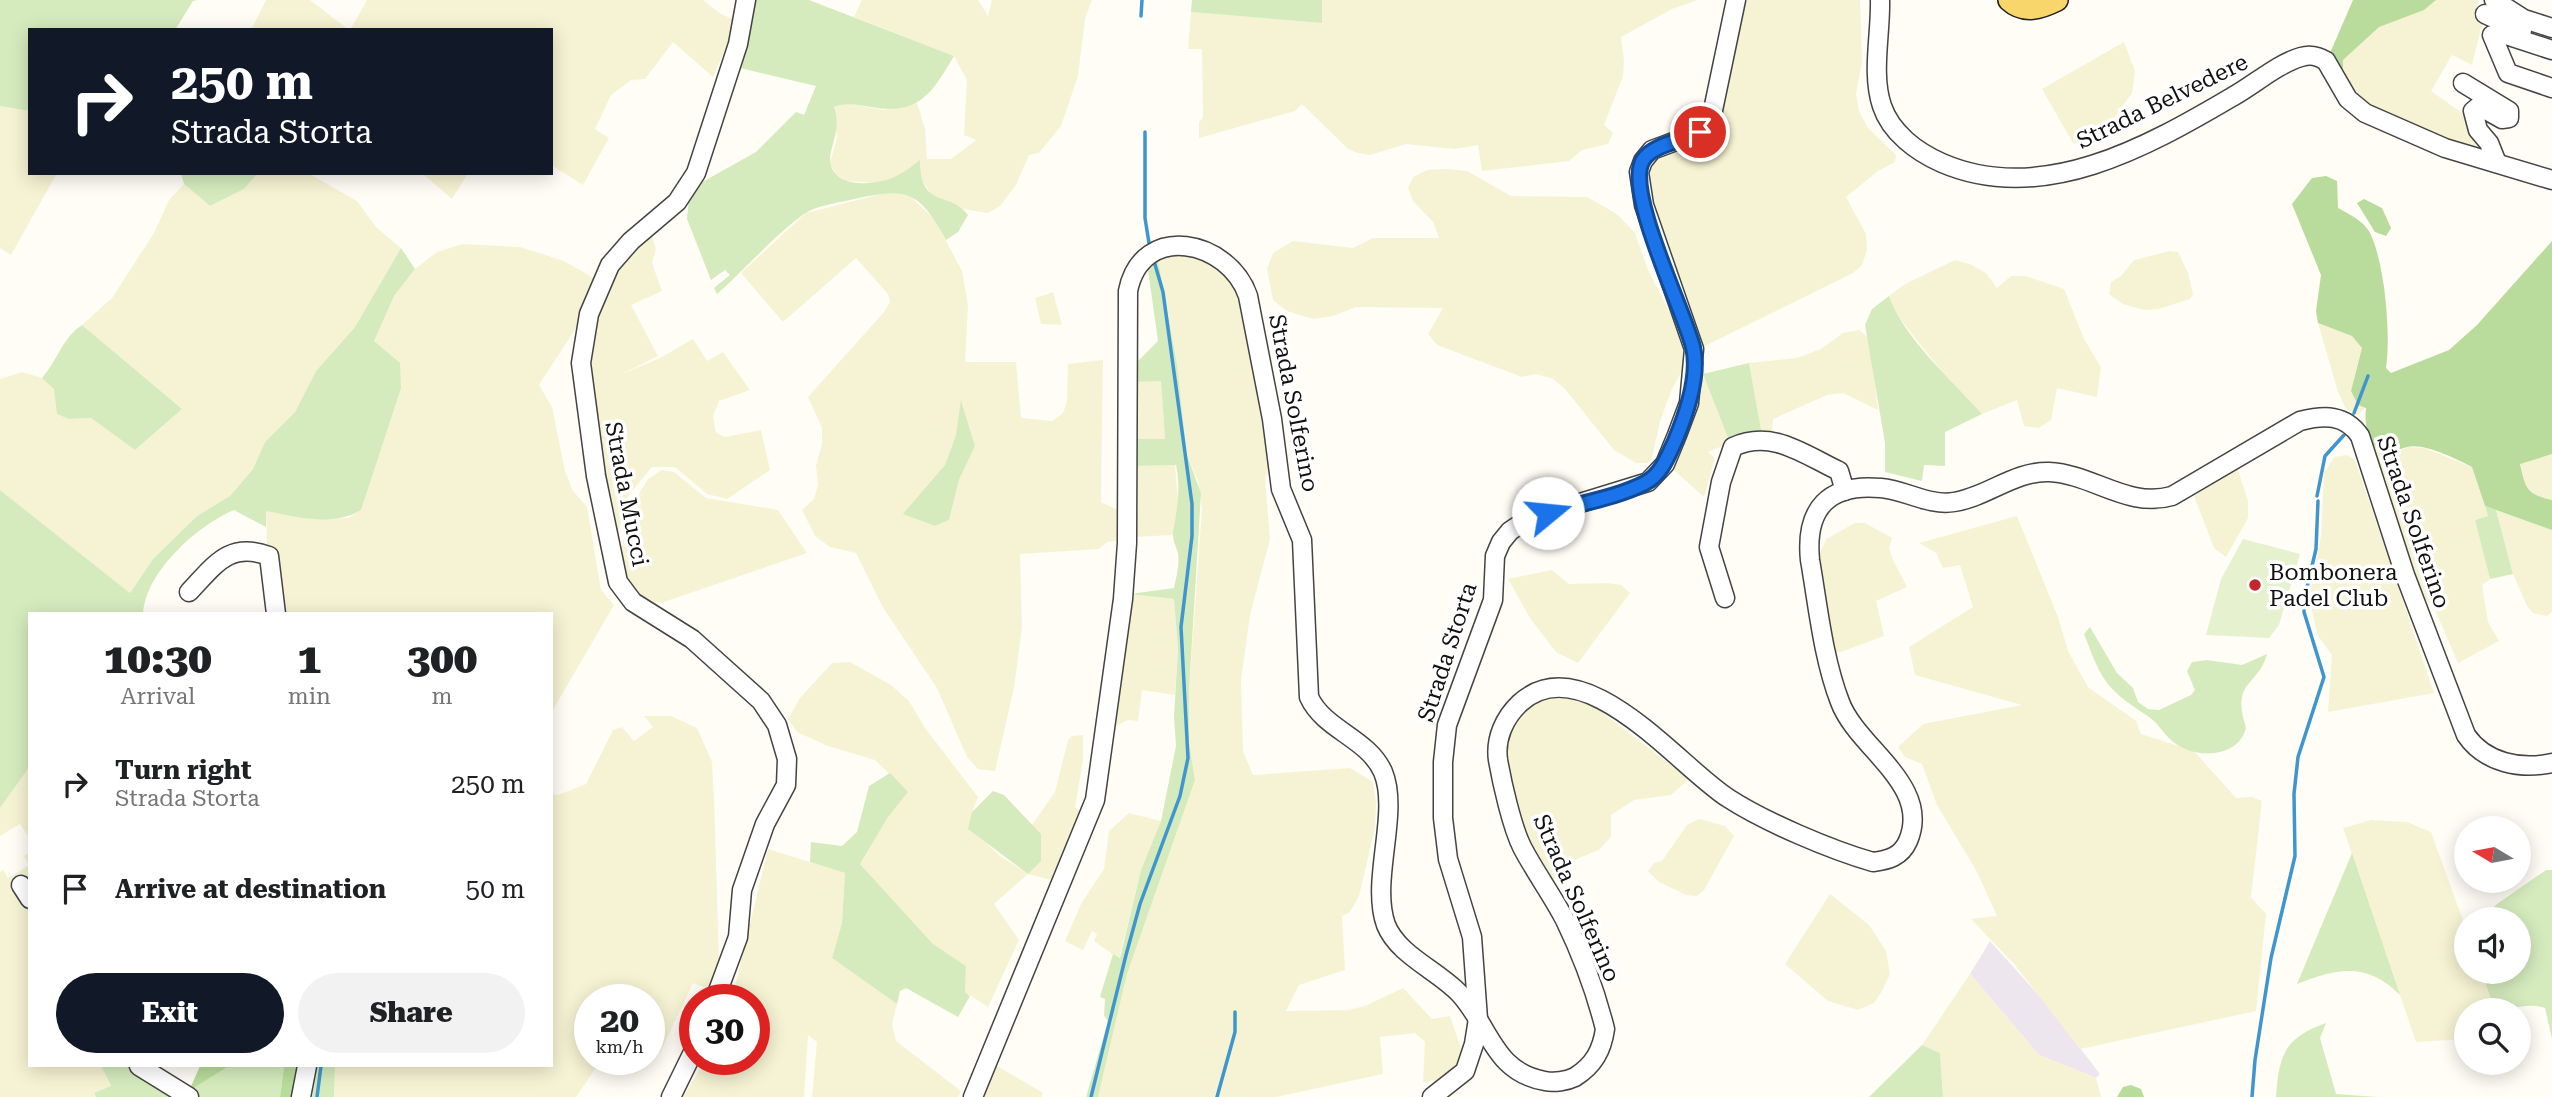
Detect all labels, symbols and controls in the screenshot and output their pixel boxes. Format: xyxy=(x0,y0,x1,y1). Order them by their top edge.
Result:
street label: Strada Belvedere xyxy=(2072,48,2252,155)
text: 250 m xyxy=(171,54,313,111)
icon: right xyxy=(56,56,147,147)
pin xyxy=(1670,102,1730,162)
text: Strada Storta xyxy=(171,113,372,151)
icon: arrive xyxy=(1681,113,1719,151)
street label: Strada Solferino xyxy=(1263,312,1324,494)
street label: Strada Mucci xyxy=(599,420,654,569)
street label: Strada Solferino xyxy=(2371,432,2456,612)
position arrow xyxy=(1511,476,1585,550)
place label: Bombonera Padel Club xyxy=(2269,559,2398,612)
marker: Bombonera Padel Club xyxy=(2247,577,2263,593)
street label: Strada Storta xyxy=(1412,579,1483,725)
text: 10:30 xyxy=(104,634,212,683)
text: 1 xyxy=(297,634,321,683)
text: 300 xyxy=(407,634,477,683)
text: Arrival xyxy=(120,683,195,710)
text: min xyxy=(288,683,331,710)
text: m xyxy=(431,683,452,710)
text: Turn right xyxy=(115,755,251,785)
icon: right xyxy=(56,765,94,803)
text: 250 m xyxy=(451,769,525,799)
text: Strada Storta xyxy=(115,785,260,812)
street label: Strada Solferino xyxy=(1528,810,1626,986)
north arrow xyxy=(2454,816,2530,892)
map controls xyxy=(2454,816,2531,1075)
icon: arrive xyxy=(56,870,94,908)
text: Arrive at destination xyxy=(115,874,386,904)
text: 50 m xyxy=(466,874,525,904)
button: sound xyxy=(2454,907,2531,984)
button: Exit xyxy=(56,973,284,1053)
button: Share xyxy=(298,973,525,1053)
speed limit sign: 30 xyxy=(679,984,770,1075)
button: search xyxy=(2454,998,2531,1075)
text: 20 xyxy=(600,1000,639,1041)
text: km/h xyxy=(595,1036,644,1057)

